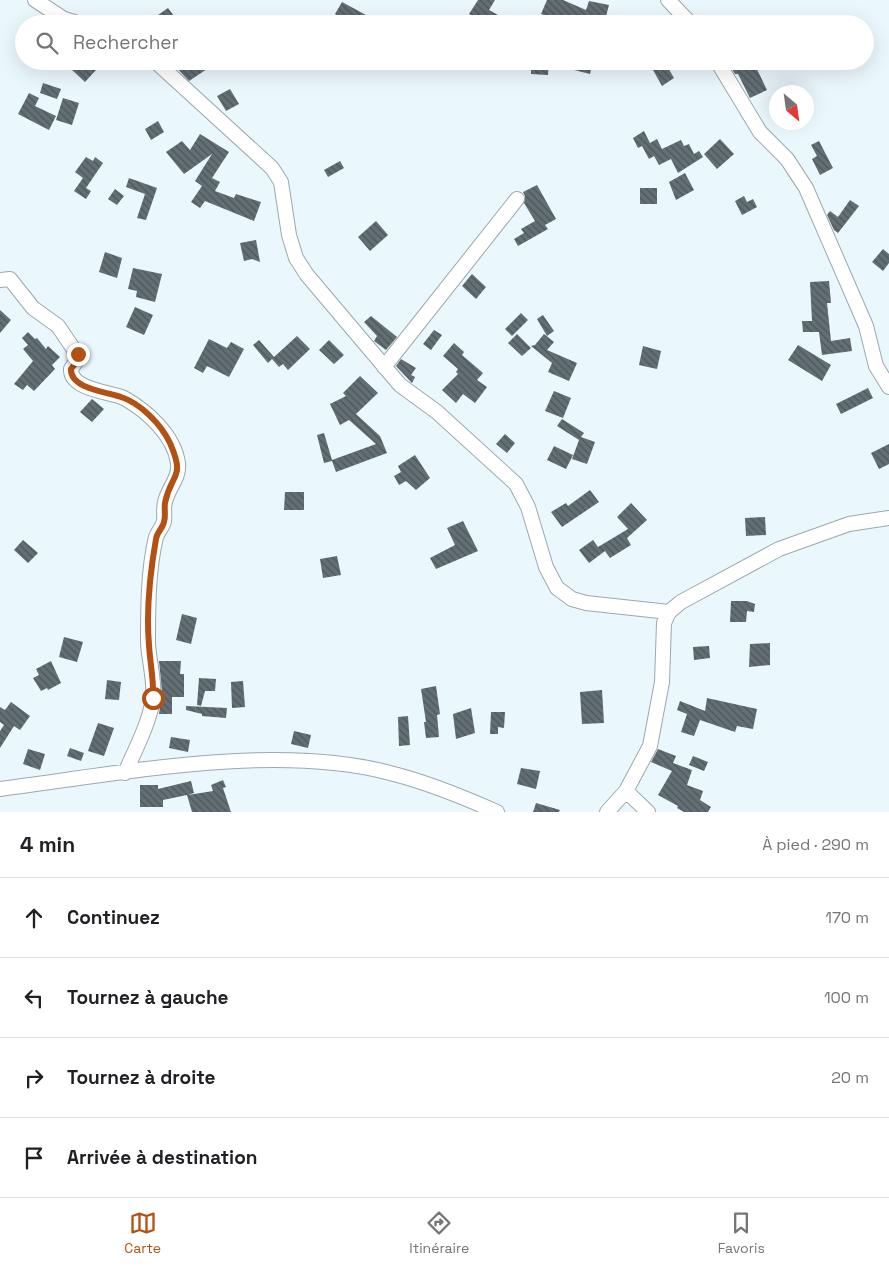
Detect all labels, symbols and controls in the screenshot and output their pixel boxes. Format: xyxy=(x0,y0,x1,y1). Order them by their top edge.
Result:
search box xyxy=(15,15,874,70)
icon: search xyxy=(33,29,61,57)
text: Rechercher xyxy=(73,30,179,55)
north arrow xyxy=(769,85,814,130)
route end xyxy=(67,343,90,366)
route start xyxy=(142,687,165,710)
text: 4 min xyxy=(20,831,75,858)
text: À pied · 290 m xyxy=(762,834,869,855)
icon: ahead xyxy=(20,904,48,932)
text: Continuez xyxy=(67,905,160,930)
text: 170 m xyxy=(825,907,869,928)
icon: left xyxy=(20,984,48,1012)
text: Tournez à gauche xyxy=(67,985,229,1010)
text: 100 m xyxy=(824,987,869,1008)
icon: right xyxy=(20,1064,48,1092)
text: Tournez à droite xyxy=(67,1065,216,1090)
text: 20 m xyxy=(831,1067,869,1088)
icon: arrive xyxy=(20,1144,48,1172)
text: Arrivée à destination xyxy=(67,1145,257,1170)
tab: Carte xyxy=(124,1209,161,1257)
tab: Itinéraire xyxy=(409,1209,469,1257)
tab: Favoris xyxy=(718,1209,765,1257)

